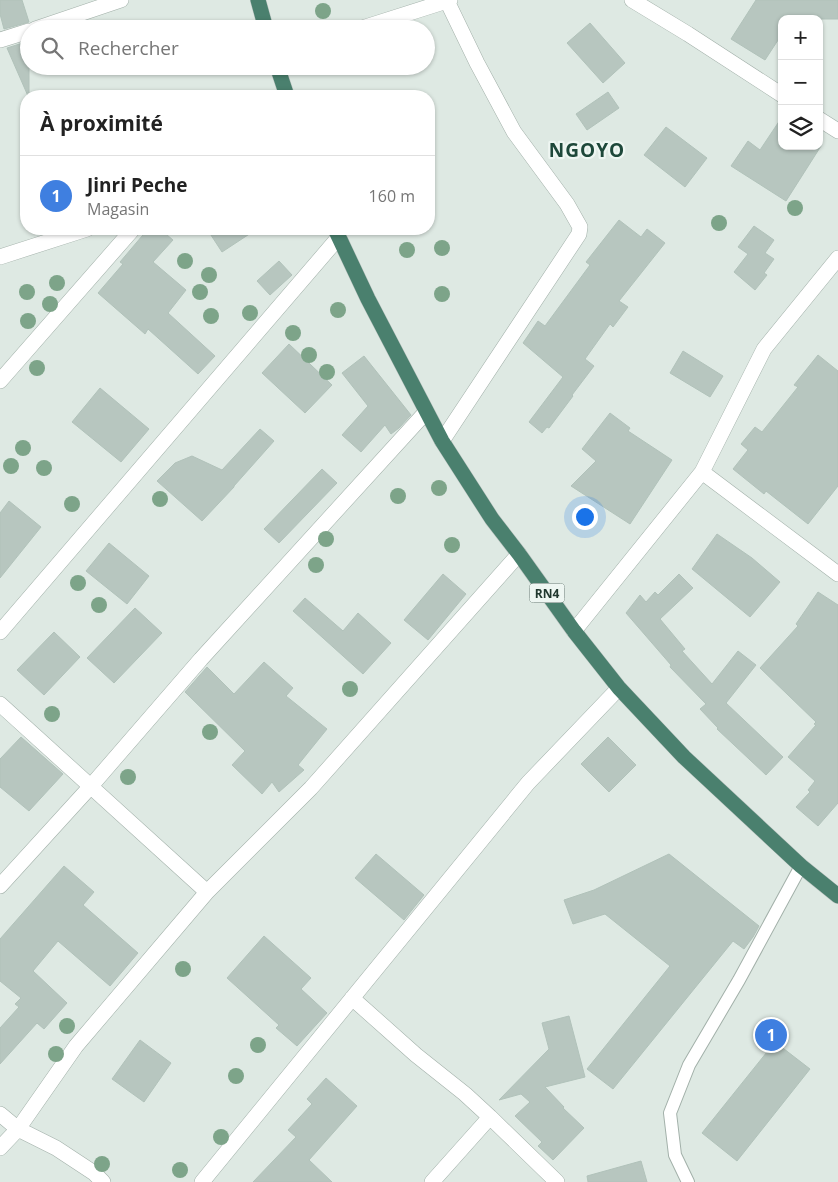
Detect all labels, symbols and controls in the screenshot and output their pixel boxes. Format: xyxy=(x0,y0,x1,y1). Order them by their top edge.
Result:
map controls xyxy=(778,15,823,150)
button: + xyxy=(778,15,823,60)
search box xyxy=(20,20,435,75)
icon: search xyxy=(38,34,66,62)
text: Rechercher xyxy=(78,35,179,61)
button: − xyxy=(778,60,823,105)
button: layers xyxy=(778,105,823,150)
text: À proximité xyxy=(40,109,163,137)
district label: NGOYO xyxy=(549,137,625,163)
text: Jinri Peche xyxy=(87,172,188,198)
text: 1 xyxy=(51,185,61,207)
text: 160 m xyxy=(369,185,415,207)
text: Magasin xyxy=(87,198,149,220)
your location xyxy=(572,504,598,530)
road number: RN4 xyxy=(530,584,564,602)
pin: 1 xyxy=(755,1016,787,1054)

